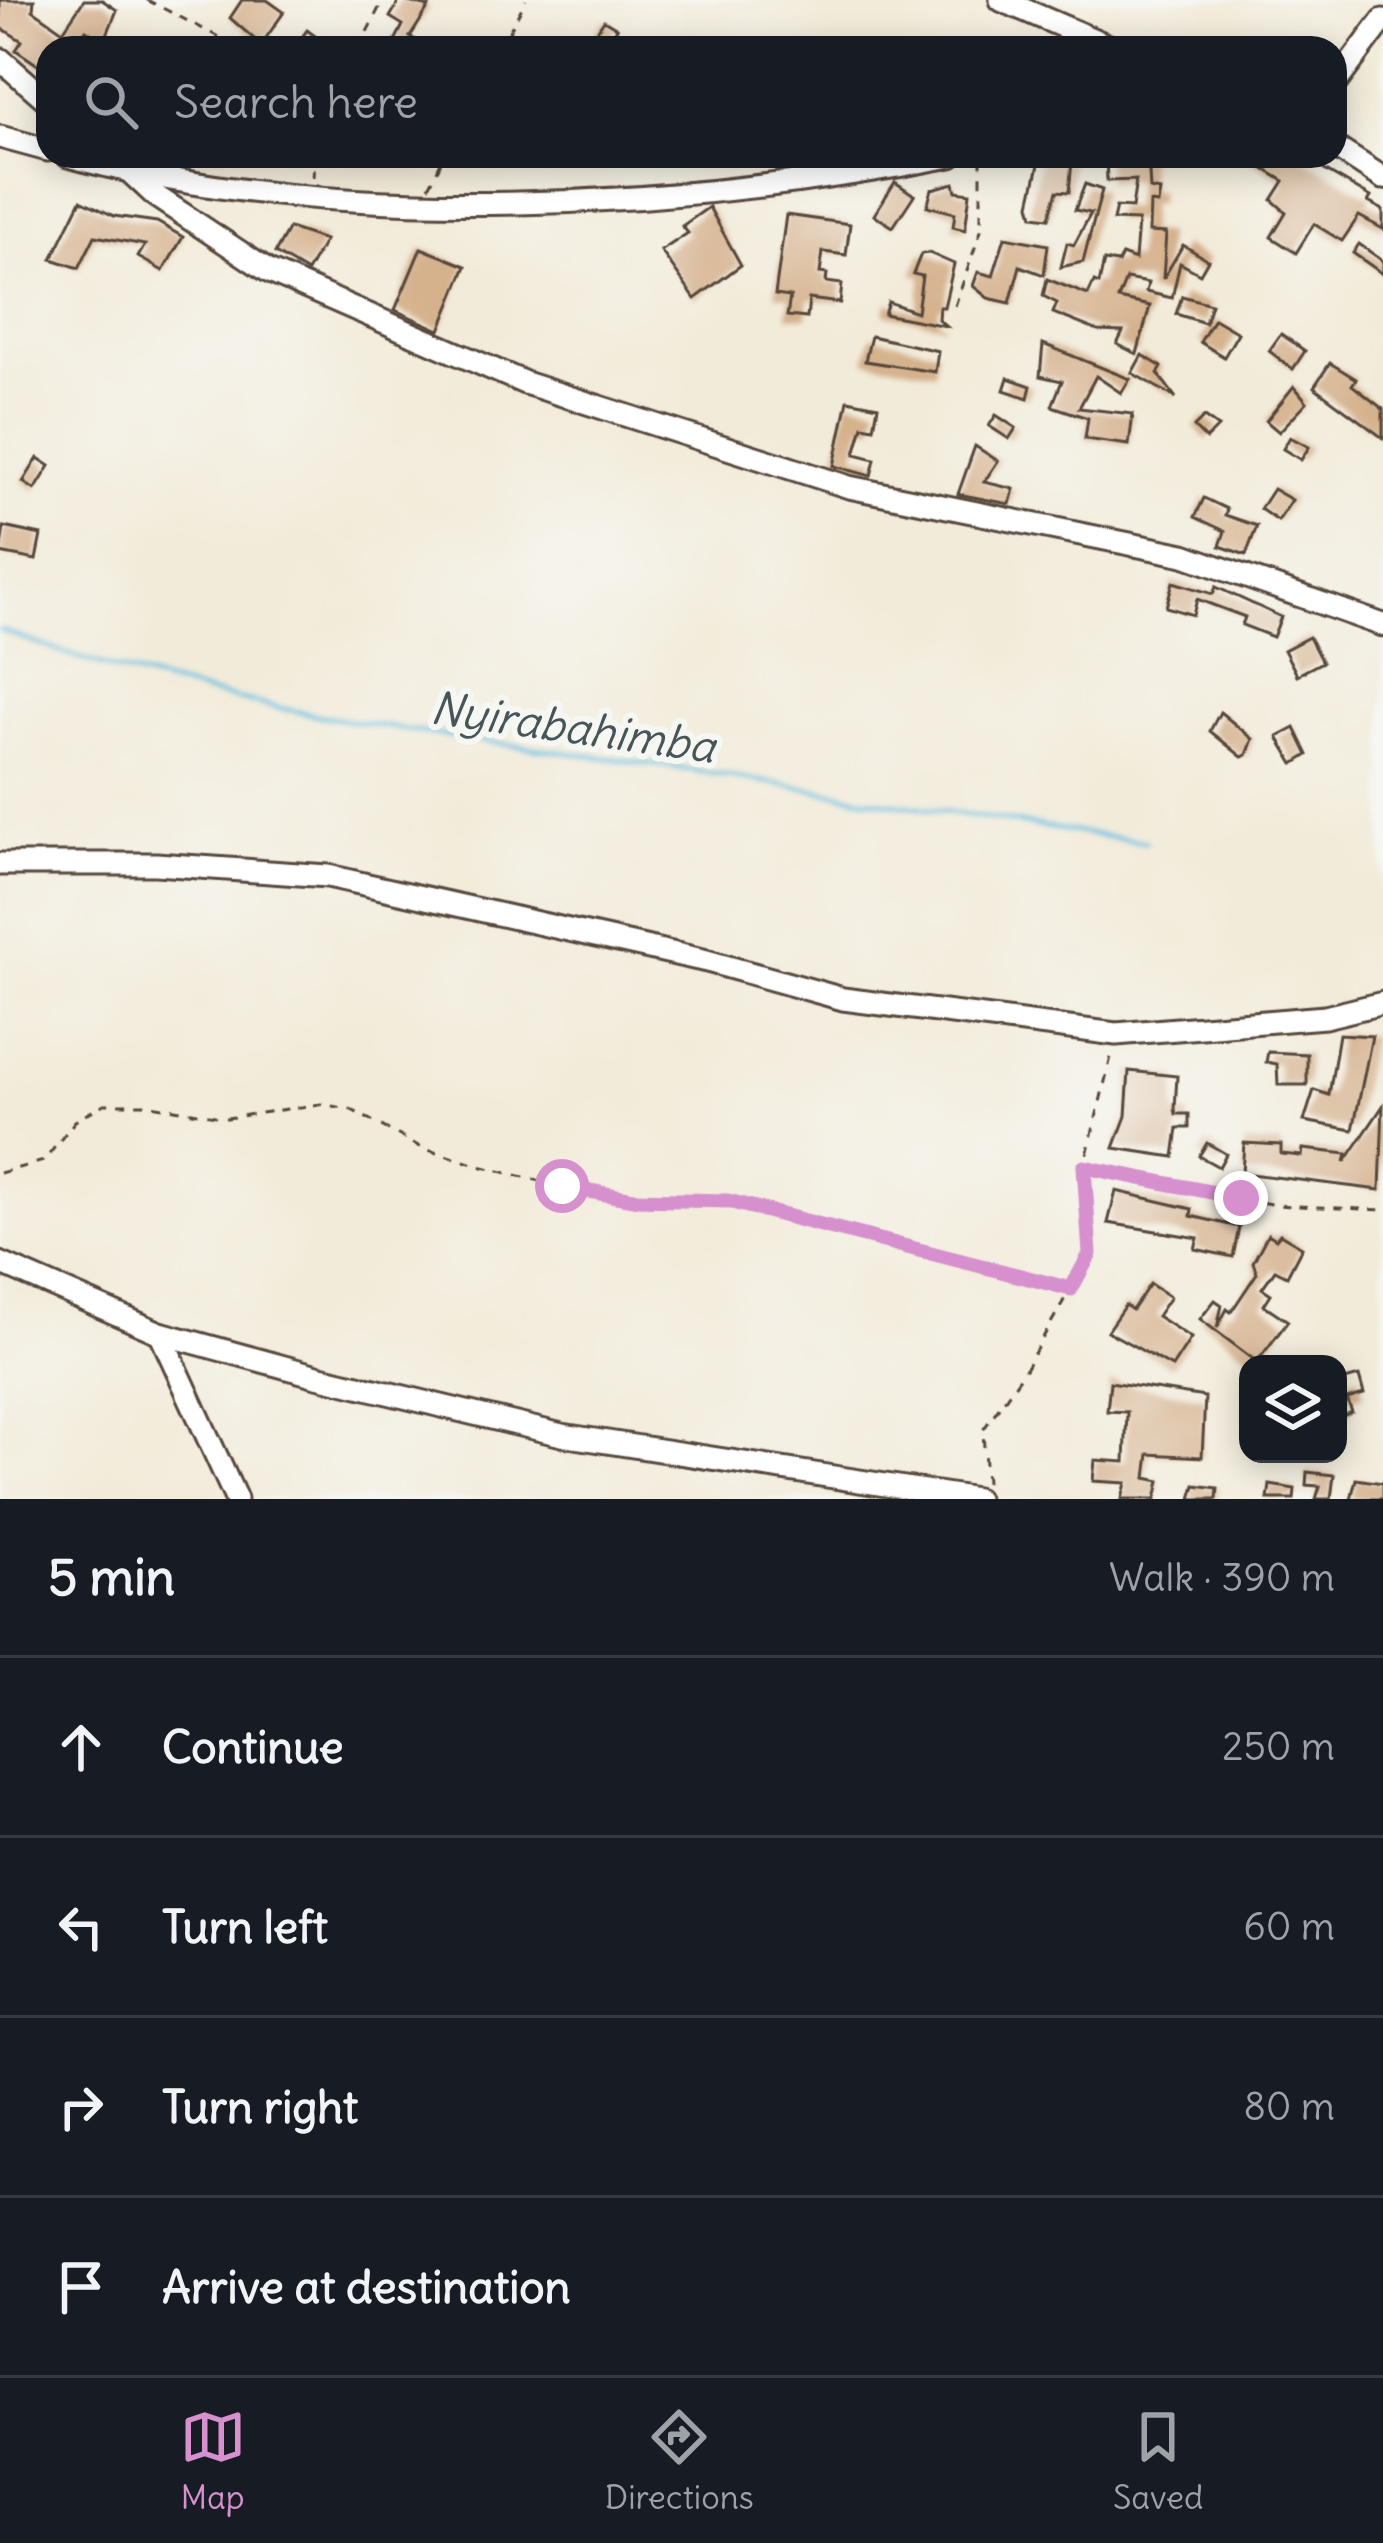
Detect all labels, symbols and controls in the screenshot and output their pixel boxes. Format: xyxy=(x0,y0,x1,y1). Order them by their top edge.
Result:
search box xyxy=(36,36,1347,168)
icon: search xyxy=(78,69,144,135)
text: Search here xyxy=(174,74,418,130)
water label: Nyirabahimba xyxy=(427,679,721,775)
route start xyxy=(535,1159,589,1213)
route end xyxy=(1214,1171,1268,1225)
map controls xyxy=(1239,1355,1347,1463)
button: layers xyxy=(1239,1355,1347,1463)
text: 5 min xyxy=(48,1545,175,1609)
text: Walk · 390 m xyxy=(1109,1553,1335,1602)
icon: ahead xyxy=(48,1714,114,1780)
text: Continue xyxy=(162,1719,344,1775)
text: 250 m xyxy=(1222,1722,1335,1771)
icon: left xyxy=(48,1894,114,1960)
text: Turn left xyxy=(162,1899,328,1955)
text: 60 m xyxy=(1243,1902,1335,1951)
icon: right xyxy=(48,2074,114,2140)
text: Turn right xyxy=(162,2079,358,2135)
text: 80 m xyxy=(1243,2082,1335,2131)
icon: arrive xyxy=(48,2254,114,2320)
text: Arrive at destination xyxy=(162,2259,571,2315)
tab: Map xyxy=(180,2404,246,2518)
tab: Directions xyxy=(605,2404,754,2518)
tab: Saved xyxy=(1113,2404,1203,2518)

